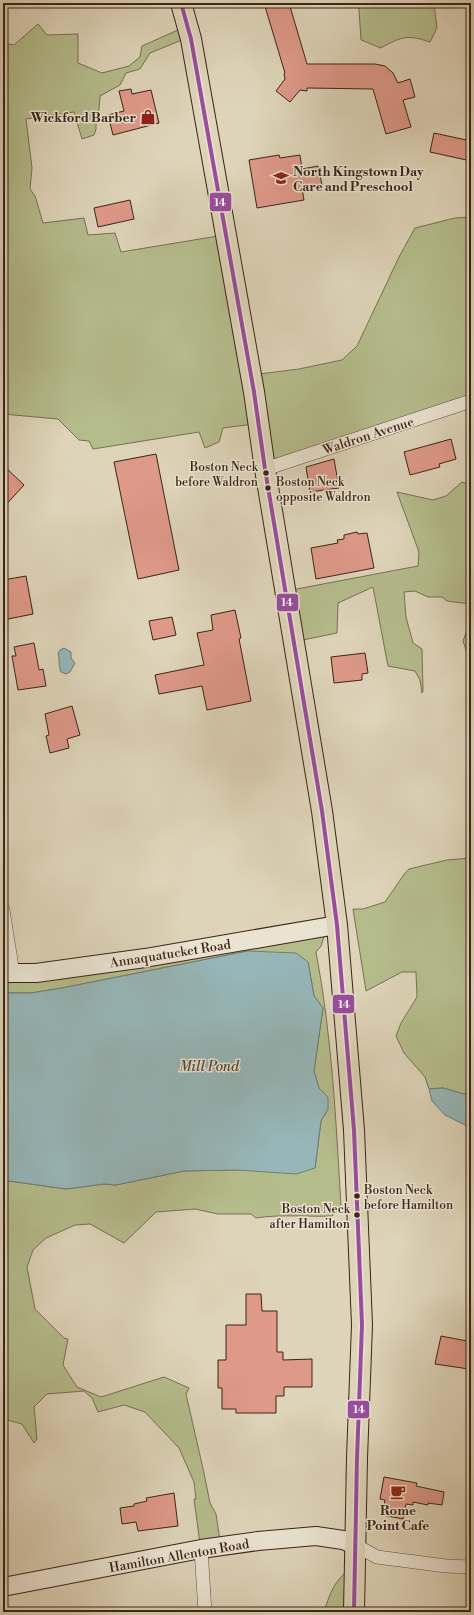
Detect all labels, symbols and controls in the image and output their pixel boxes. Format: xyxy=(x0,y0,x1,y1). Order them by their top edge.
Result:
shop icon: Wickford Barber xyxy=(139,108,157,126)
place label: Wickford Barber xyxy=(30,110,136,126)
place label: North Kingstown Day Care and Preschool xyxy=(293,164,424,195)
school or university icon: North Kingstown Day Care and Preschool xyxy=(272,169,290,187)
line badge: 14 xyxy=(209,192,232,212)
text: 14 xyxy=(214,196,226,210)
street label: Waldron Avenue xyxy=(320,414,416,459)
place label: Boston Neck before Waldron xyxy=(175,460,259,490)
marker: Boston Neck before Waldron xyxy=(261,468,271,478)
place label: Boston Neck opposite Waldron xyxy=(275,475,371,505)
marker: Boston Neck opposite Waldron xyxy=(263,483,273,493)
line badge: 14 xyxy=(276,593,299,612)
text: 14 xyxy=(281,596,293,610)
street label: Annaquatucket Road xyxy=(108,936,232,972)
line badge: 14 xyxy=(332,994,355,1014)
text: 14 xyxy=(338,998,350,1012)
water label: Mill Pond xyxy=(179,1058,240,1076)
place label: Boston Neck before Hamilton xyxy=(363,1183,453,1213)
marker: Boston Neck before Hamilton xyxy=(352,1191,362,1201)
place label: Boston Neck after Hamilton xyxy=(270,1202,351,1232)
marker: Boston Neck after Hamilton xyxy=(352,1210,362,1220)
line badge: 14 xyxy=(347,1400,370,1419)
text: 14 xyxy=(353,1403,365,1417)
cafe icon: Rome Point Cafe xyxy=(389,1483,407,1501)
place label: Rome Point Cafe xyxy=(367,1503,429,1534)
street label: Hamilton Allenton Road xyxy=(108,1536,251,1576)

